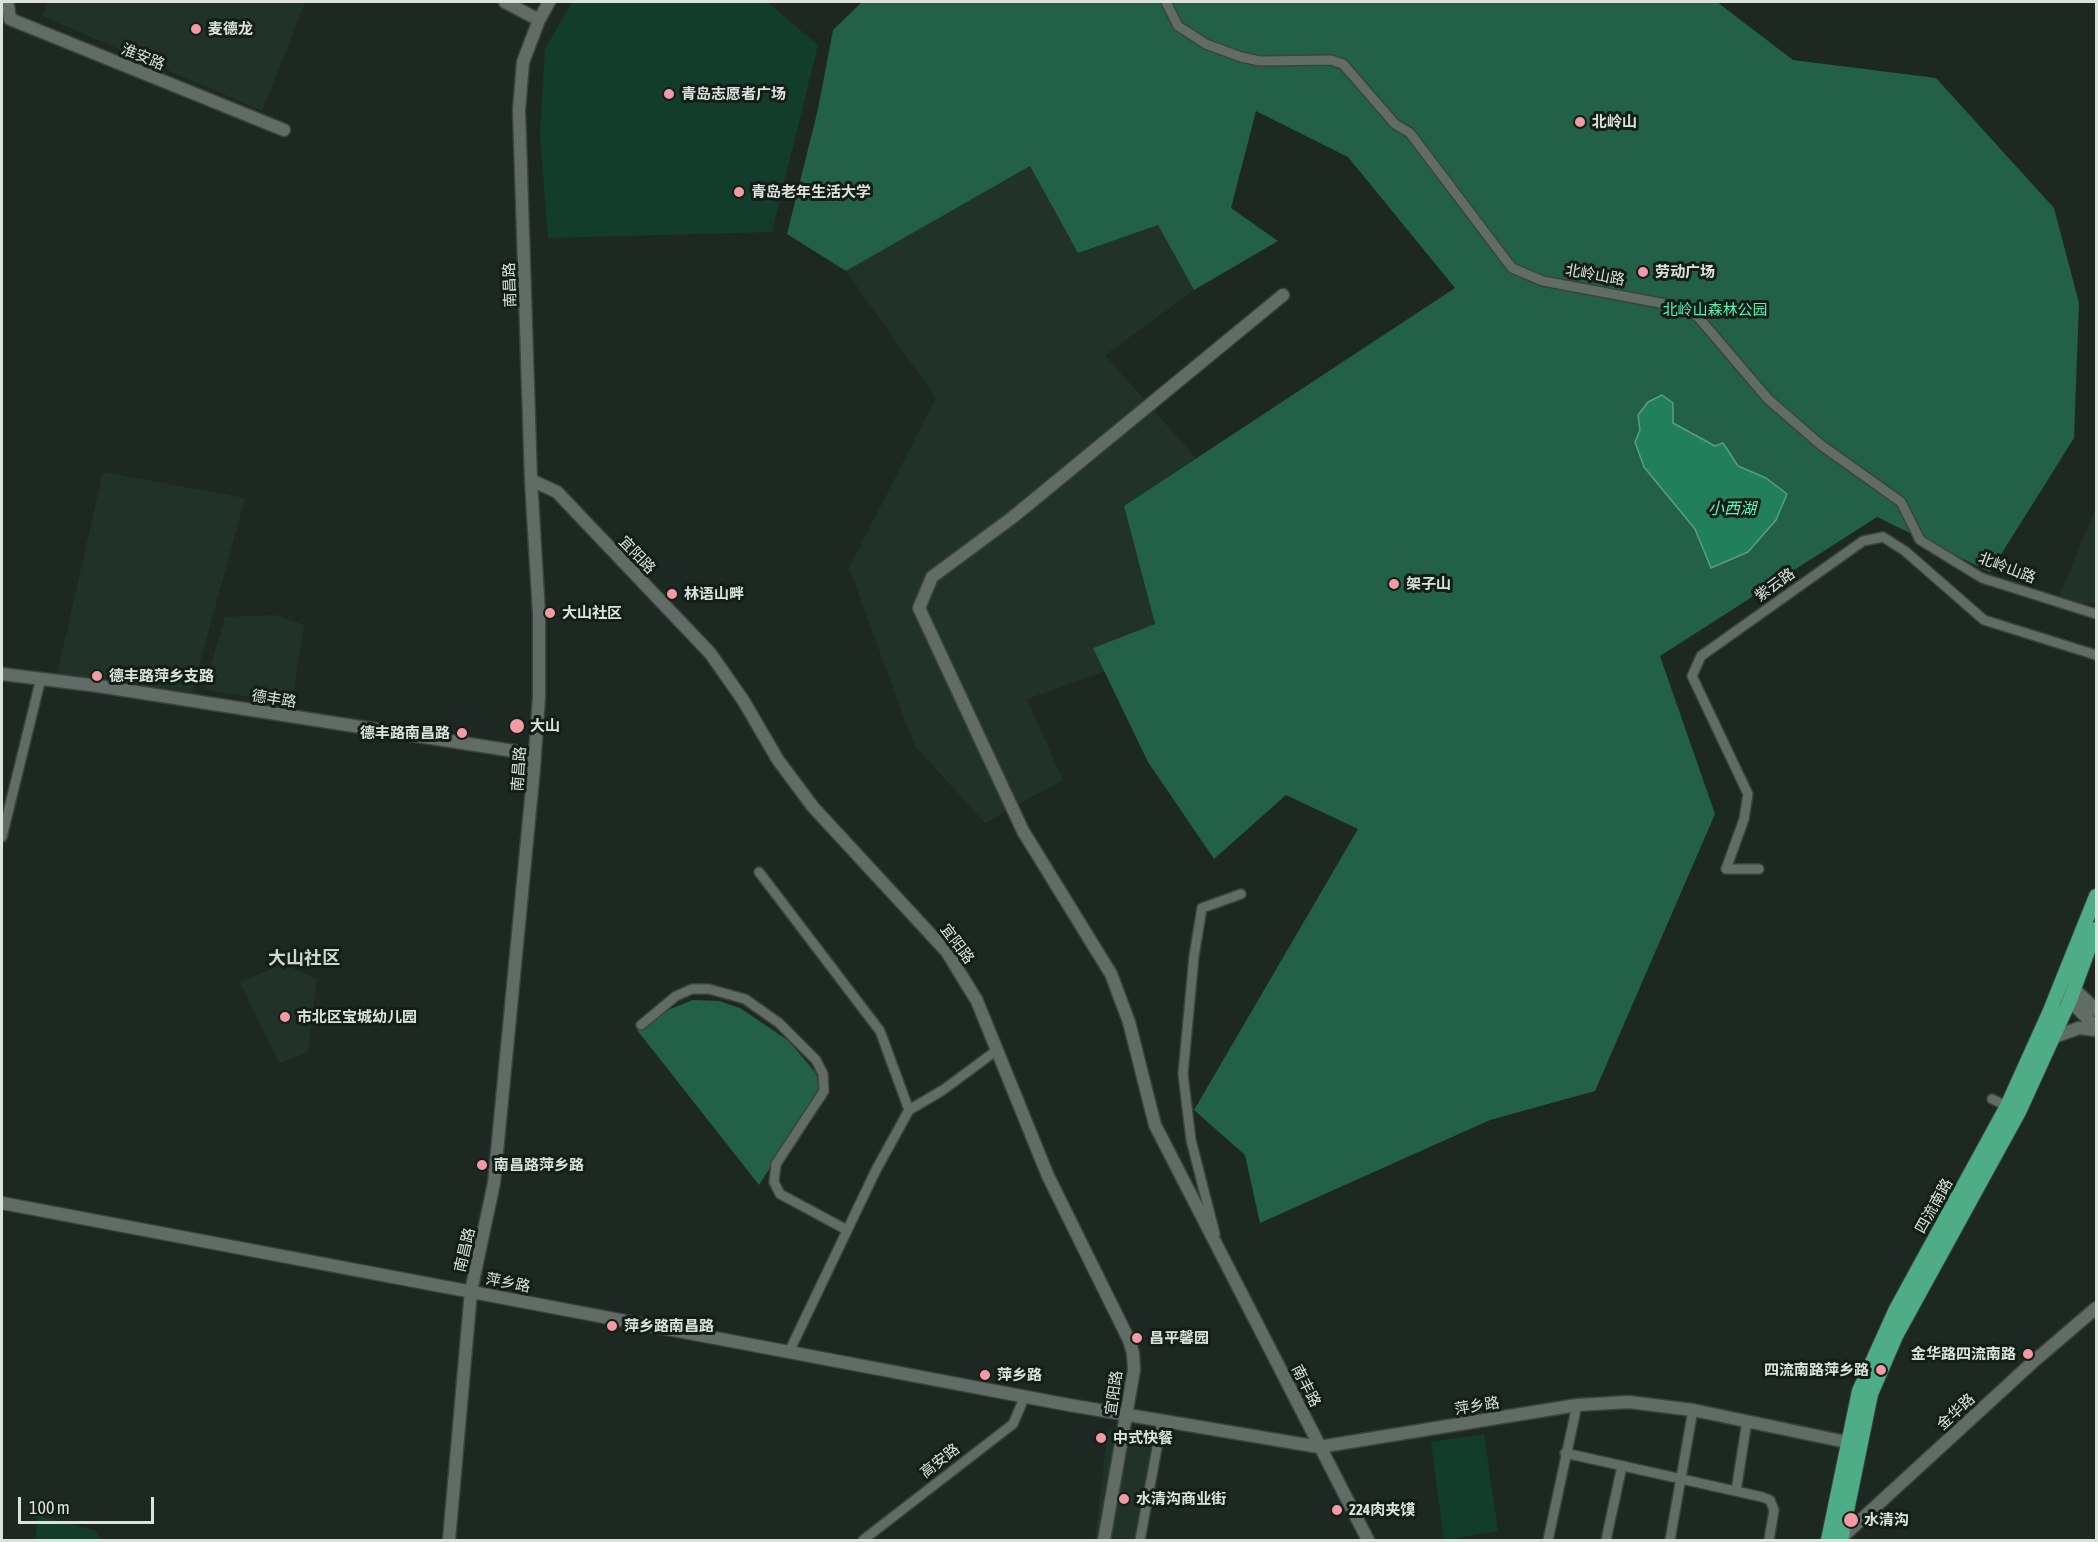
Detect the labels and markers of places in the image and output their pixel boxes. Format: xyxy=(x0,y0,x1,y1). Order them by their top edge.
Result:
place label: 麦德龙 xyxy=(208,20,253,38)
marker: 麦德龙 xyxy=(189,22,203,36)
place label: 青岛志愿者广场 xyxy=(681,85,786,103)
marker: 青岛志愿者广场 xyxy=(662,87,676,101)
place label: 北岭山 xyxy=(1592,113,1637,131)
marker: 北岭山 xyxy=(1573,115,1587,129)
place label: 青岛老年生活大学 xyxy=(751,183,871,201)
marker: 青岛老年生活大学 xyxy=(732,185,746,199)
place label: 劳动广场 xyxy=(1655,263,1715,281)
marker: 劳动广场 xyxy=(1636,265,1650,279)
place label: 架子山 xyxy=(1406,575,1451,593)
marker: 架子山 xyxy=(1387,577,1401,591)
place label: 林语山畔 xyxy=(684,585,744,603)
marker: 林语山畔 xyxy=(665,587,679,601)
place label: 大山社区 xyxy=(562,604,622,622)
marker: 大山社区 xyxy=(543,606,557,620)
place label: 德丰路萍乡支路 xyxy=(109,667,214,685)
marker: 德丰路萍乡支路 xyxy=(90,669,104,683)
marker: 大山 xyxy=(508,717,526,735)
place label: 大山 xyxy=(530,717,560,735)
place label: 德丰路南昌路 xyxy=(360,724,450,742)
marker: 德丰路南昌路 xyxy=(455,726,469,740)
place label: 市北区宝城幼儿园 xyxy=(297,1008,417,1026)
marker: 市北区宝城幼儿园 xyxy=(278,1010,292,1024)
place label: 南昌路萍乡路 xyxy=(494,1156,584,1174)
marker: 南昌路萍乡路 xyxy=(475,1158,489,1172)
place label: 萍乡路南昌路 xyxy=(624,1317,714,1335)
marker: 萍乡路南昌路 xyxy=(605,1319,619,1333)
place label: 昌平馨园 xyxy=(1149,1329,1209,1347)
marker: 昌平馨园 xyxy=(1130,1331,1144,1345)
place label: 金华路四流南路 xyxy=(1911,1345,2016,1363)
marker: 金华路四流南路 xyxy=(2021,1347,2035,1361)
place label: 四流南路萍乡路 xyxy=(1764,1361,1869,1379)
marker: 四流南路萍乡路 xyxy=(1874,1363,1888,1377)
place label: 萍乡路 xyxy=(997,1366,1042,1384)
marker: 萍乡路 xyxy=(978,1368,992,1382)
place label: 中式快餐 xyxy=(1113,1429,1173,1447)
marker: 中式快餐 xyxy=(1094,1431,1108,1445)
place label: 水清沟商业街 xyxy=(1136,1490,1226,1508)
marker: 水清沟商业街 xyxy=(1117,1492,1131,1506)
place label: 224肉夹馍 xyxy=(1349,1501,1415,1519)
marker: 224肉夹馍 xyxy=(1330,1503,1344,1517)
marker: 水清沟 xyxy=(1842,1511,1860,1529)
place label: 水清沟 xyxy=(1864,1511,1909,1529)

